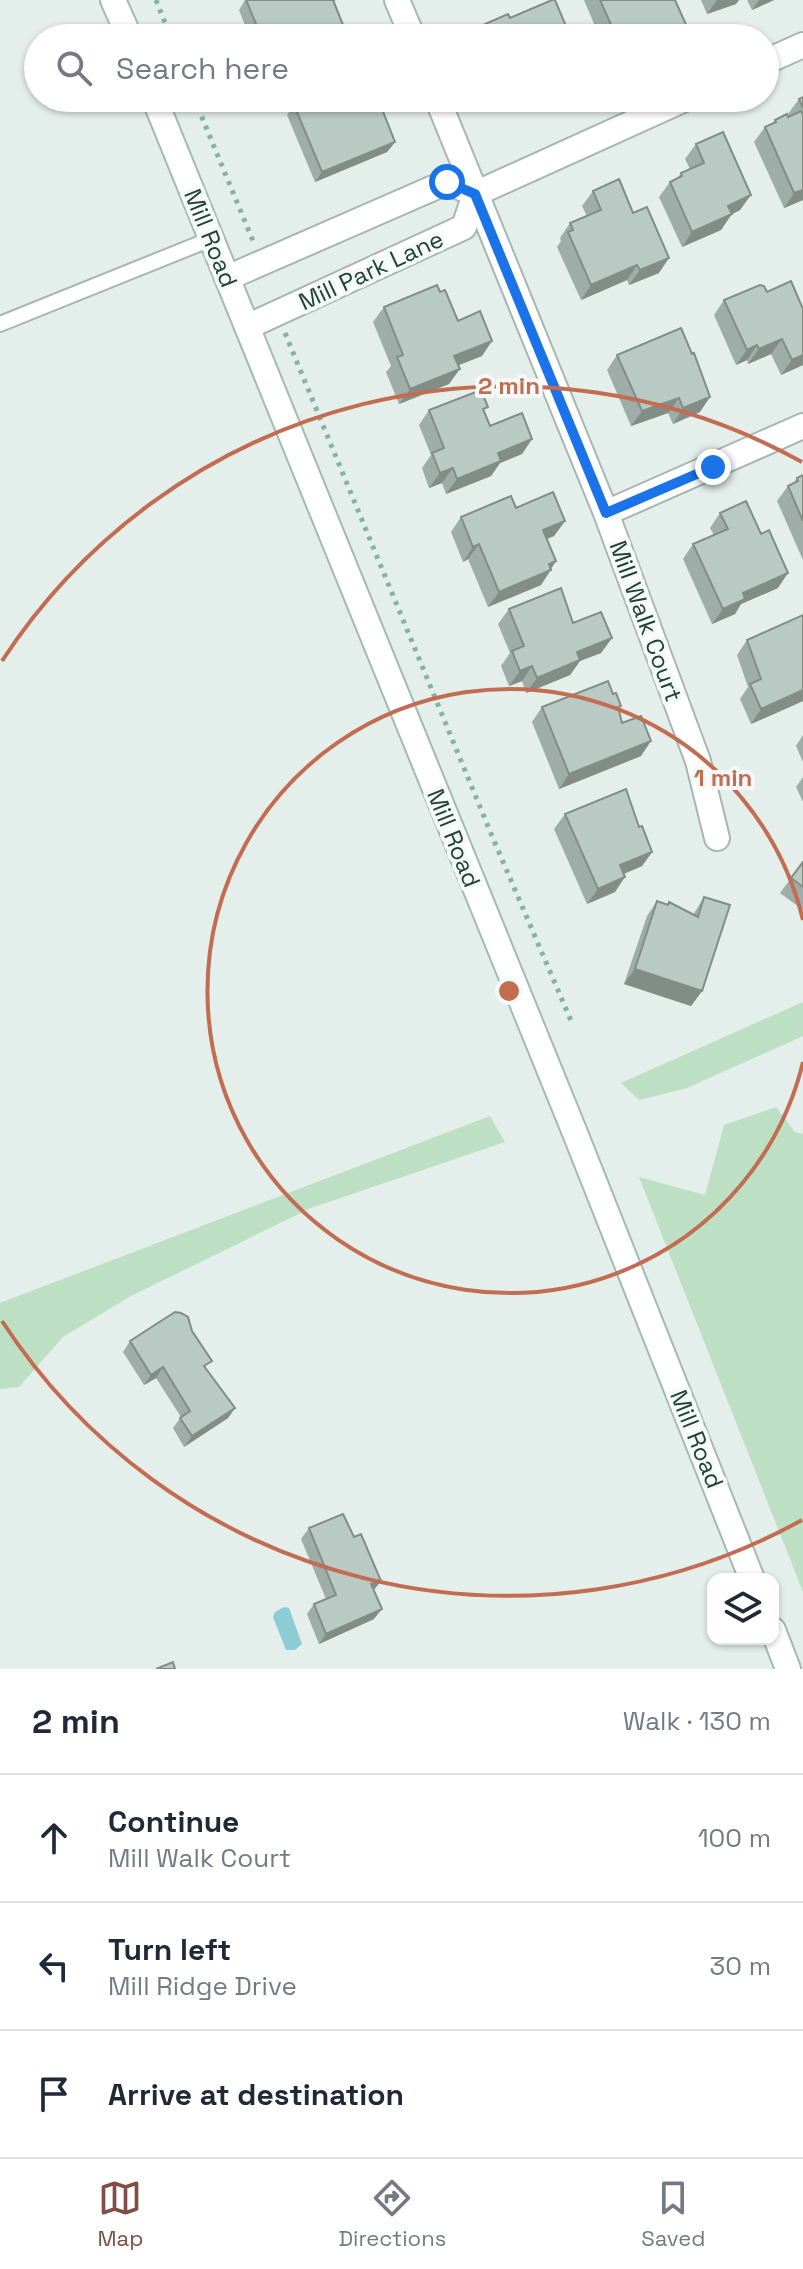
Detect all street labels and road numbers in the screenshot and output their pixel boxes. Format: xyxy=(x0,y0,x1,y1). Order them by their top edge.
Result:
street label: Mill Road xyxy=(177,184,245,292)
street label: Mill Park Lane xyxy=(294,223,448,317)
street label: Mill Walk Court xyxy=(603,536,689,706)
street label: Mill Road xyxy=(420,784,488,892)
street label: Mill Road xyxy=(663,1385,731,1493)

